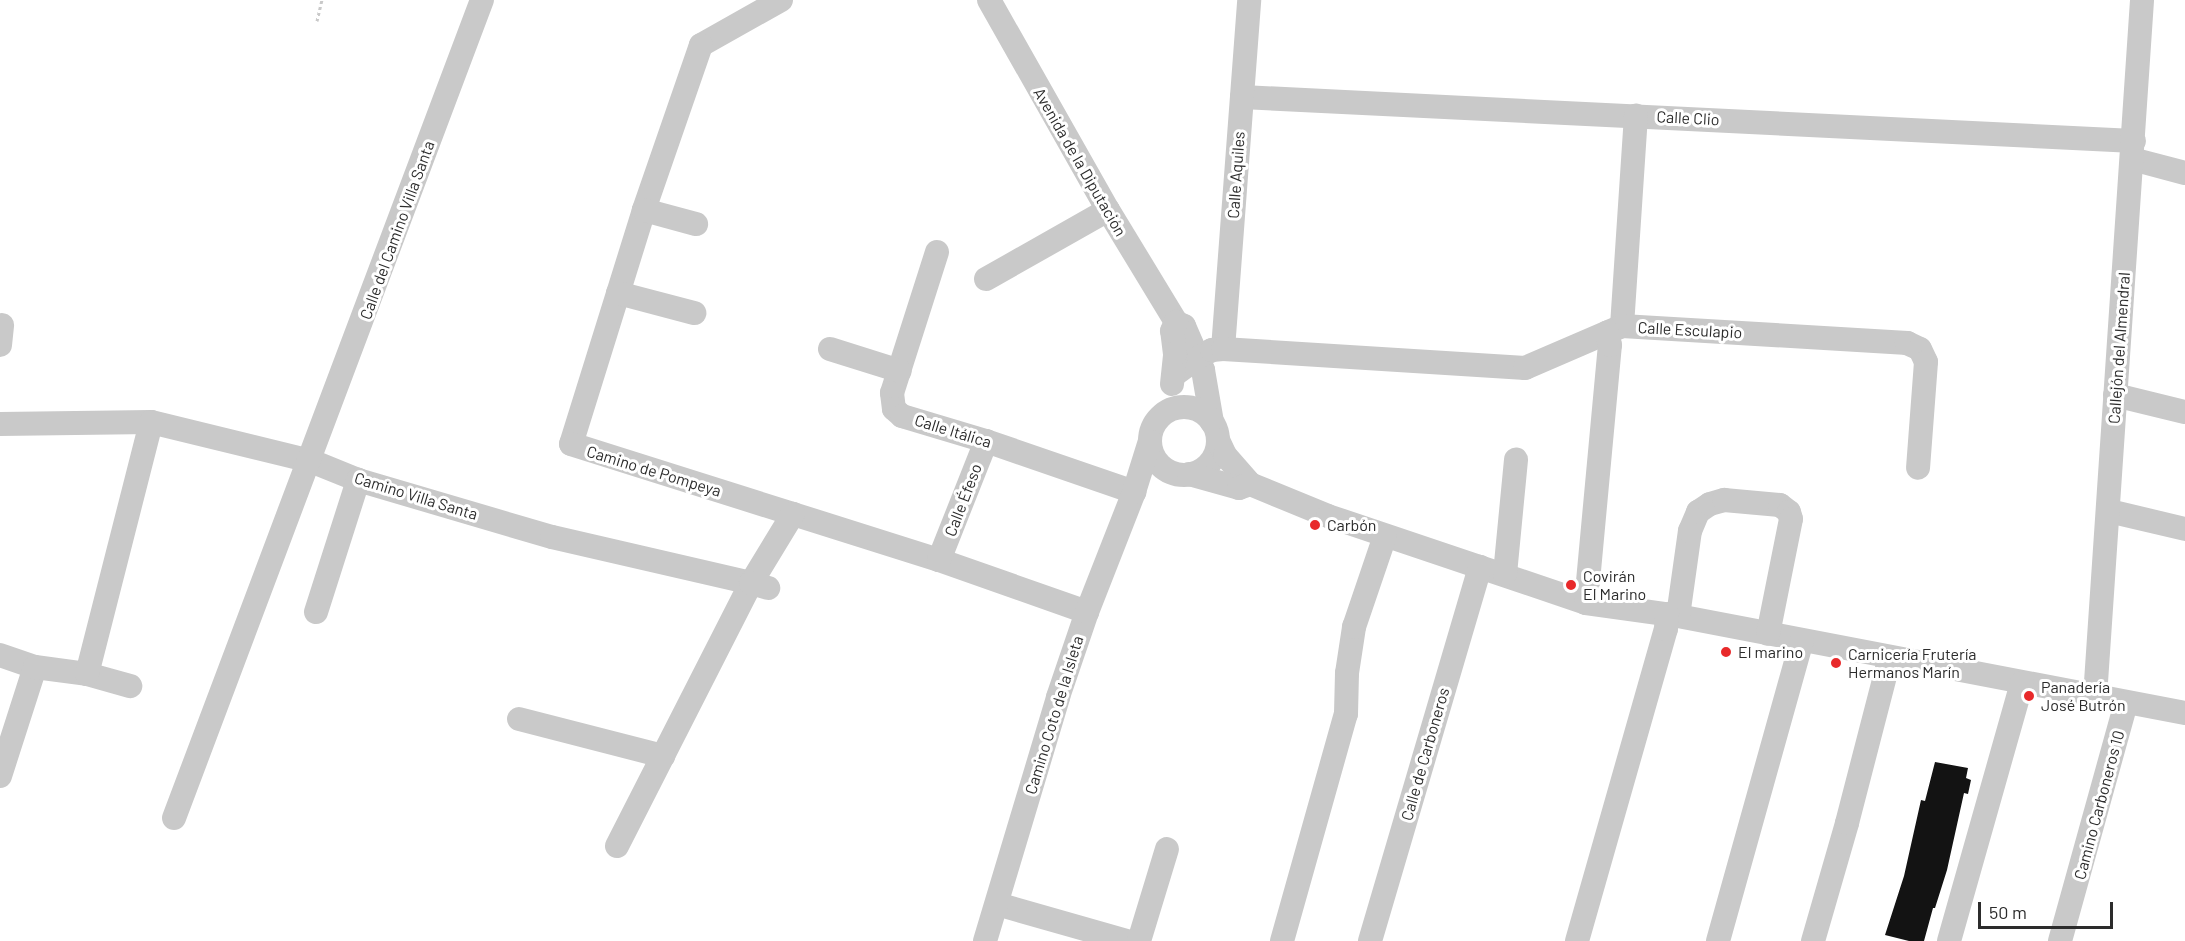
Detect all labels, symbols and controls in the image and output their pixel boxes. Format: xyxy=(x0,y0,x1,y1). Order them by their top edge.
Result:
street label: Avenida de la Diputación xyxy=(1030,84,1130,240)
street label: Calle Clio xyxy=(1656,107,1720,129)
street label: Calle Aquiles xyxy=(1223,131,1249,219)
street label: Calle del Camino Villa Santa xyxy=(356,138,438,322)
street label: Callejón del Almendral xyxy=(2104,271,2134,425)
street label: Calle Esculapio xyxy=(1637,318,1743,342)
street label: Calle Itálica xyxy=(912,410,994,452)
street label: Camino de Pompeya xyxy=(584,441,724,501)
street label: Calle Éfeso xyxy=(940,461,986,539)
street label: Camino Villa Santa xyxy=(352,468,480,524)
place label: Carbón xyxy=(1327,515,1376,535)
marker: Carbón xyxy=(1308,518,1322,532)
place label: Covirán El Marino xyxy=(1583,566,1646,604)
marker: Covirán El Marino xyxy=(1564,578,1578,592)
street label: Camino Coto de la Isleta xyxy=(1021,633,1087,797)
place label: El marino xyxy=(1738,642,1803,662)
place label: Carnicería Frutería Hermanos Marín xyxy=(1848,644,1976,682)
marker: El marino xyxy=(1719,645,1733,659)
marker: Carnicería Frutería Hermanos Marín xyxy=(1829,656,1843,670)
place label: Panadería José Butrón xyxy=(2041,677,2126,715)
street label: Calle de Carboneros xyxy=(1397,685,1453,823)
marker: Panadería José Butrón xyxy=(2022,689,2036,703)
street label: Camino Carboneros 10 xyxy=(2070,728,2128,882)
scale bar xyxy=(1981,890,2116,928)
text: 50 m xyxy=(1989,901,2027,923)

